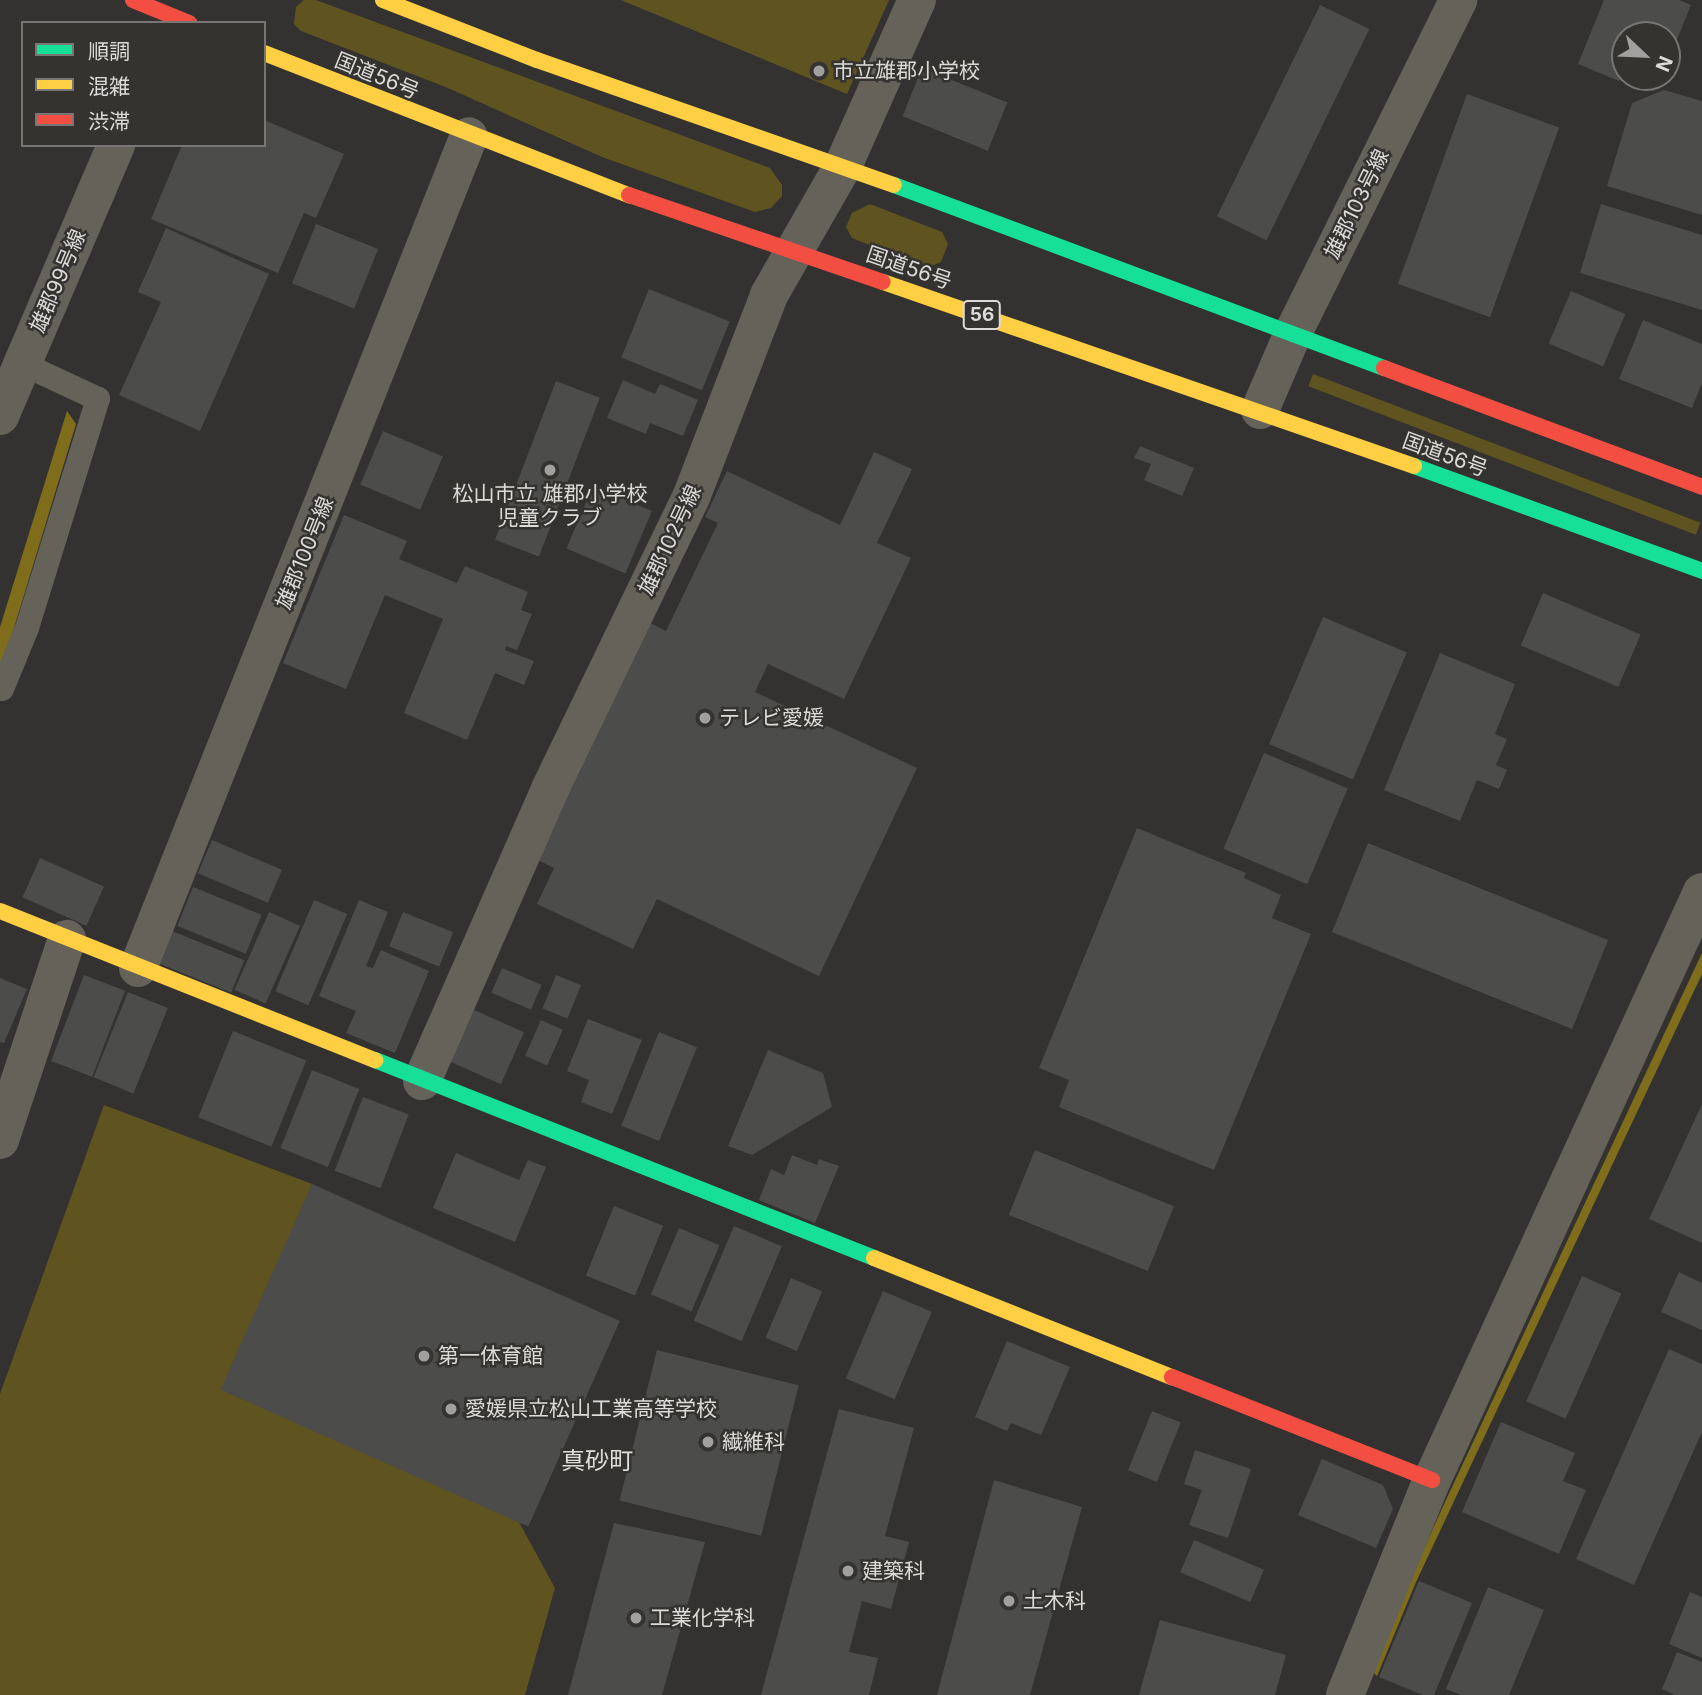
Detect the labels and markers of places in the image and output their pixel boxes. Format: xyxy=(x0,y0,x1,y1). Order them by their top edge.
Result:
place label: 市立雄郡小学校 xyxy=(833,58,980,84)
marker: 市立雄郡小学校 xyxy=(811,63,827,79)
marker: 松山市立 雄郡小学校 児童クラブ xyxy=(542,462,558,478)
place label: 松山市立 雄郡小学校 児童クラブ xyxy=(453,481,647,531)
place label: テレビ愛媛 xyxy=(719,705,824,731)
marker: テレビ愛媛 xyxy=(697,710,713,726)
place label: 第一体育館 xyxy=(438,1343,543,1369)
marker: 第一体育館 xyxy=(416,1348,432,1364)
place label: 愛媛県立松山工業高等学校 xyxy=(465,1396,717,1422)
marker: 愛媛県立松山工業高等学校 xyxy=(443,1401,459,1417)
place label: 繊維科 xyxy=(722,1429,785,1455)
marker: 繊維科 xyxy=(700,1434,716,1450)
place label: 建築科 xyxy=(862,1558,925,1584)
marker: 建築科 xyxy=(840,1563,856,1579)
place label: 土木科 xyxy=(1023,1588,1086,1614)
marker: 土木科 xyxy=(1001,1593,1017,1609)
place label: 工業化学科 xyxy=(650,1605,755,1631)
marker: 工業化学科 xyxy=(628,1610,644,1626)

